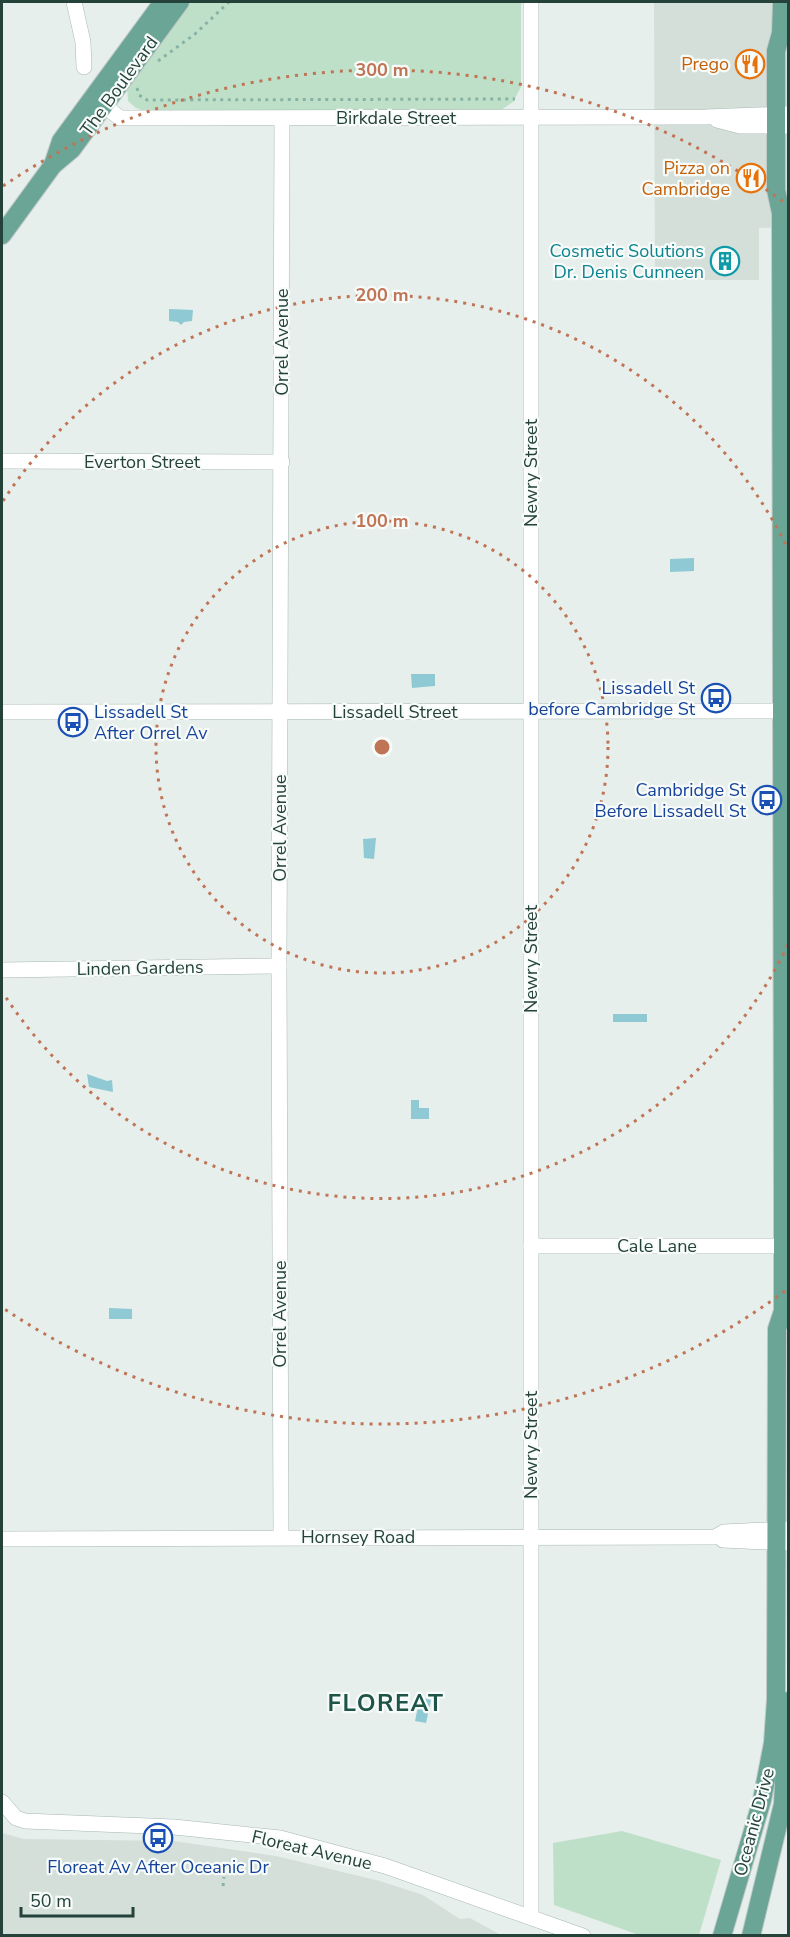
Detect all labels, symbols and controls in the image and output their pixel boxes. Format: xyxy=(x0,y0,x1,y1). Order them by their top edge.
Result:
street label: The Boulevard xyxy=(75,31,163,141)
restaurant icon: Prego xyxy=(734,48,766,80)
place label: Prego xyxy=(681,52,729,76)
text: 300 m xyxy=(355,58,409,82)
street label: Birkdale Street xyxy=(336,106,457,130)
place label: Pizza on Cambridge xyxy=(642,156,730,201)
restaurant icon: Pizza on Cambridge xyxy=(735,162,767,194)
place label: Cosmetic Solutions Dr. Denis Cunneen xyxy=(550,239,704,284)
building icon: Cosmetic Solutions Dr. Denis Cunneen xyxy=(709,245,741,277)
text: 200 m xyxy=(355,283,409,307)
street label: Orrel Avenue xyxy=(270,288,294,396)
street label: Newry Street xyxy=(519,418,543,527)
street label: Everton Street xyxy=(84,450,201,474)
text: 100 m xyxy=(355,509,409,533)
place label: Lissadell St before Cambridge St xyxy=(528,676,696,721)
bus stop icon: Lissadell St before Cambridge St xyxy=(700,682,732,714)
place label: Lissadell St After Orrel Av xyxy=(94,700,208,745)
street label: Lissadell Street xyxy=(332,700,458,724)
bus stop icon: Lissadell St After Orrel Av xyxy=(57,706,89,738)
centre of rings xyxy=(372,737,392,757)
street label: Orrel Avenue xyxy=(268,774,292,882)
place label: Cambridge St Before Lissadell St xyxy=(594,778,747,823)
bus stop icon: Cambridge St Before Lissadell St xyxy=(751,784,783,816)
street label: Newry Street xyxy=(519,904,543,1013)
street label: Linden Gardens xyxy=(76,955,204,981)
street label: Cale Lane xyxy=(617,1234,697,1258)
street label: Orrel Avenue xyxy=(268,1260,292,1368)
street label: Newry Street xyxy=(519,1390,543,1499)
street label: Hornsey Road xyxy=(301,1525,415,1549)
district label: FLOREAT xyxy=(328,1687,444,1719)
street label: Oceanic Drive xyxy=(728,1765,780,1879)
bus stop icon: Floreat Av After Oceanic Dr xyxy=(142,1822,174,1854)
street label: Floreat Avenue xyxy=(249,1825,375,1875)
place label: Floreat Av After Oceanic Dr xyxy=(47,1855,269,1879)
scale bar xyxy=(21,1880,134,1918)
text: 50 m xyxy=(30,1889,72,1913)

